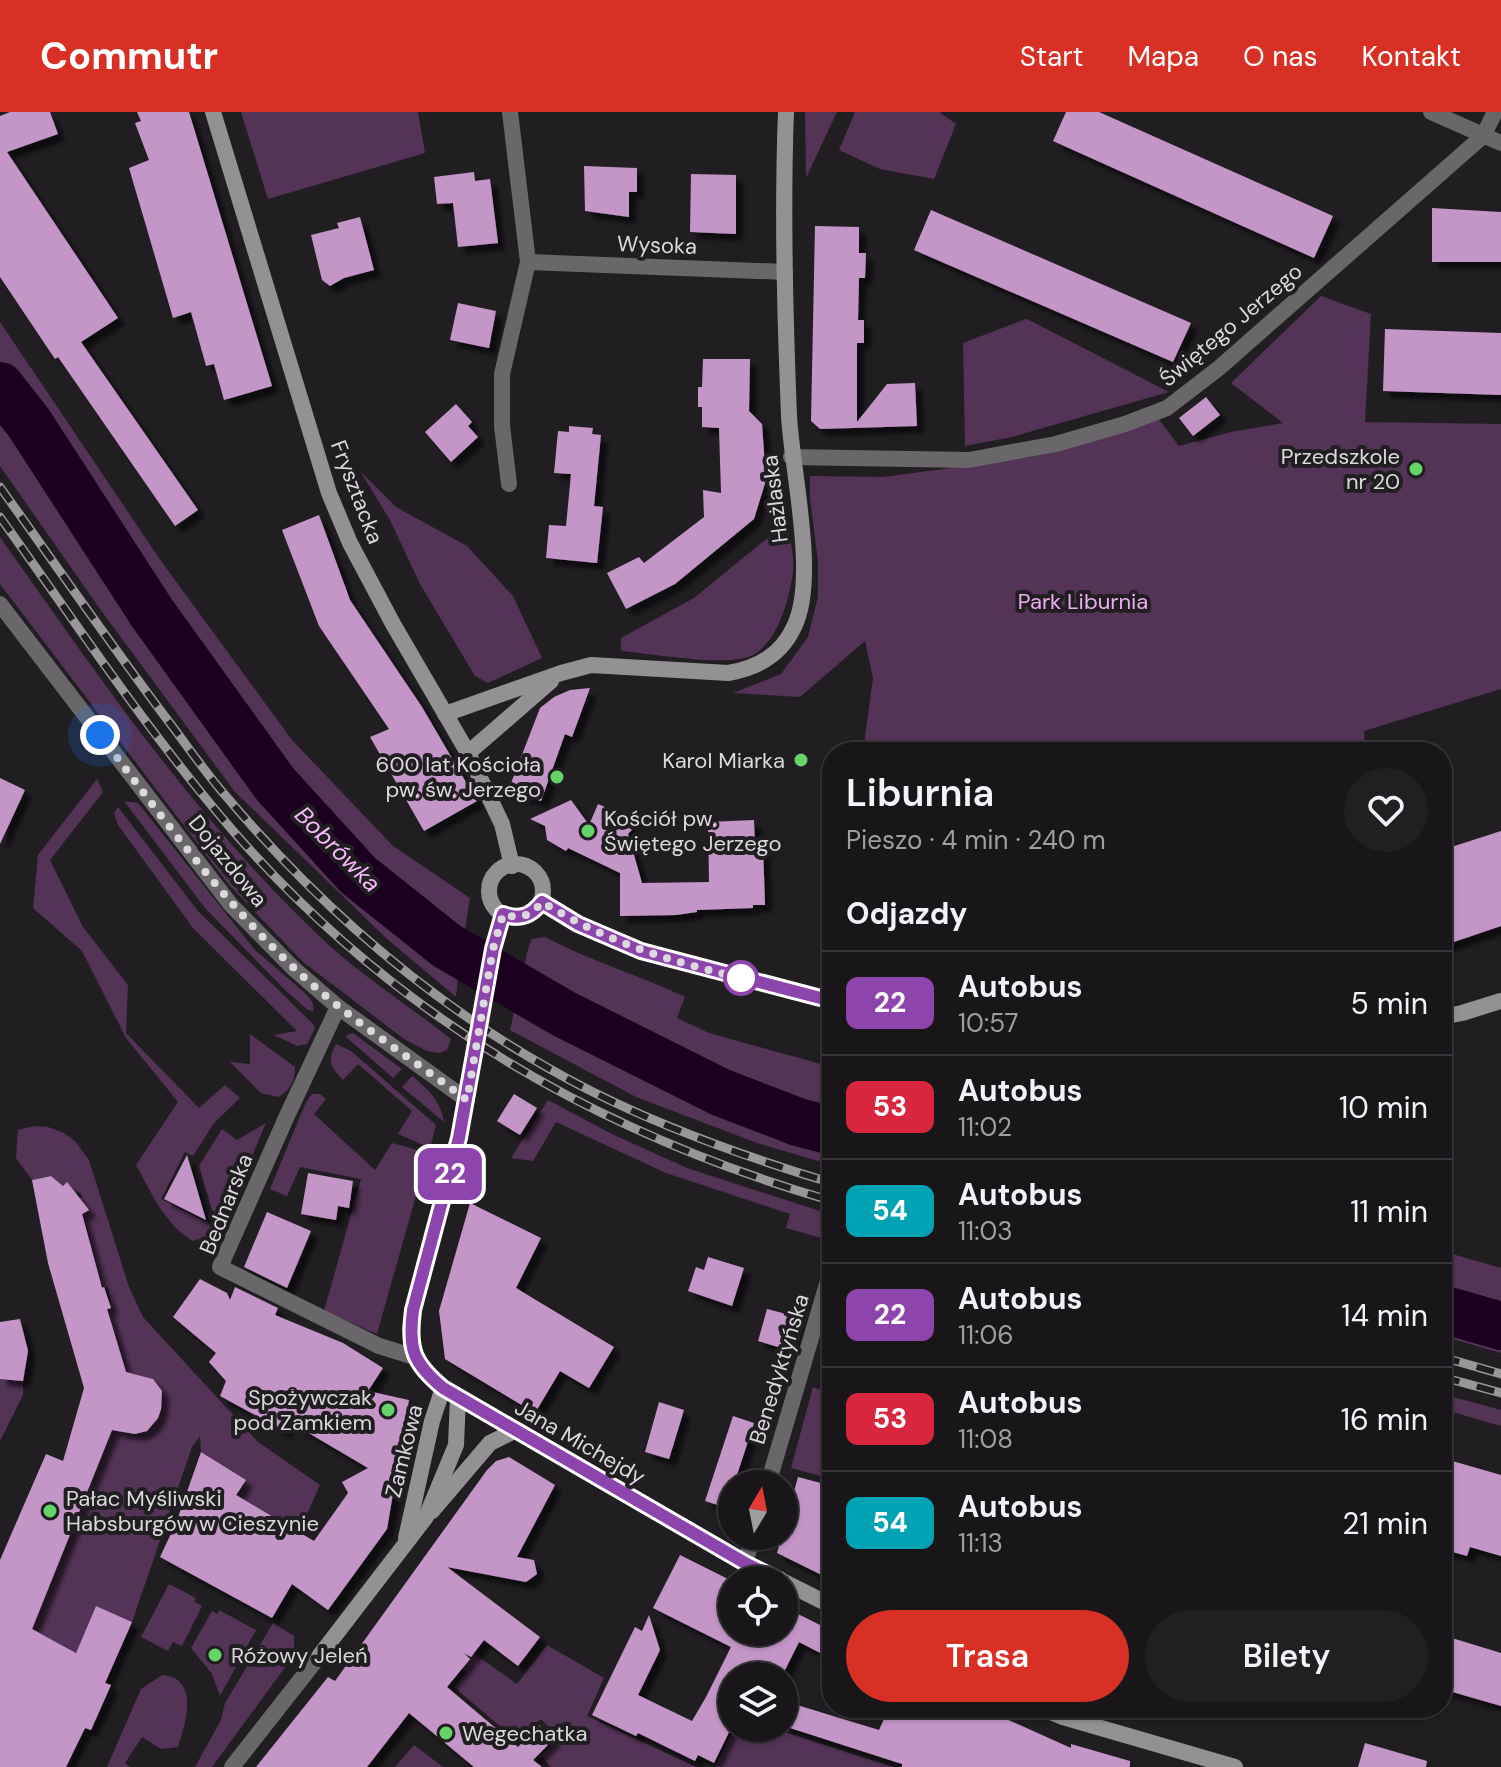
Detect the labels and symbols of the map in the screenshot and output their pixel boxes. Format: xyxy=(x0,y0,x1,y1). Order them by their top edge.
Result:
street label: Wysoka xyxy=(617,229,697,261)
street label: Świętego Jerzego xyxy=(1154,257,1308,393)
street label: Frysztacka xyxy=(324,436,390,548)
place label: Przedszkole nr 20 xyxy=(1281,442,1400,496)
street label: Hażlaska xyxy=(755,454,795,544)
marker: Przedszkole nr 20 xyxy=(1407,460,1425,478)
park label: Park Liburnia xyxy=(1018,587,1148,616)
your location xyxy=(80,715,120,755)
place label: Karol Miarka xyxy=(662,746,785,775)
place label: 600 lat Kościoła pw. św. Jerzego xyxy=(376,750,541,804)
marker: Karol Miarka xyxy=(792,751,810,769)
marker: 600 lat Kościoła pw. św. Jerzego xyxy=(548,768,566,786)
water label: Bobrówka xyxy=(288,799,388,899)
place label: Kościół pw. Świętego Jerzego xyxy=(604,804,781,858)
street label: Dojazdowa xyxy=(182,809,274,913)
marker: Kościół pw. Świętego Jerzego xyxy=(579,822,597,840)
unlabelled marker xyxy=(724,961,758,995)
line badge: 22 xyxy=(414,1148,486,1200)
street label: Bednarska xyxy=(193,1149,259,1259)
street label: Benedyktyńska xyxy=(742,1290,816,1448)
place label: Spożywczak pod Zamkiem xyxy=(234,1383,372,1437)
street label: Jana Michejdy xyxy=(509,1393,651,1491)
marker: Spożywczak pod Zamkiem xyxy=(379,1401,397,1419)
street label: Zamkowa xyxy=(378,1402,430,1500)
north arrow xyxy=(718,1470,798,1550)
place label: Pałac Myśliwski Habsburgów w Cieszynie xyxy=(66,1484,319,1538)
marker: Pałac Myśliwski Habsburgów w Cieszynie xyxy=(41,1502,59,1520)
place label: Różowy Jeleń xyxy=(231,1641,368,1670)
marker: Różowy Jeleń xyxy=(206,1646,224,1664)
place label: Wegechatka xyxy=(462,1719,587,1748)
marker: Wegechatka xyxy=(437,1724,455,1742)

